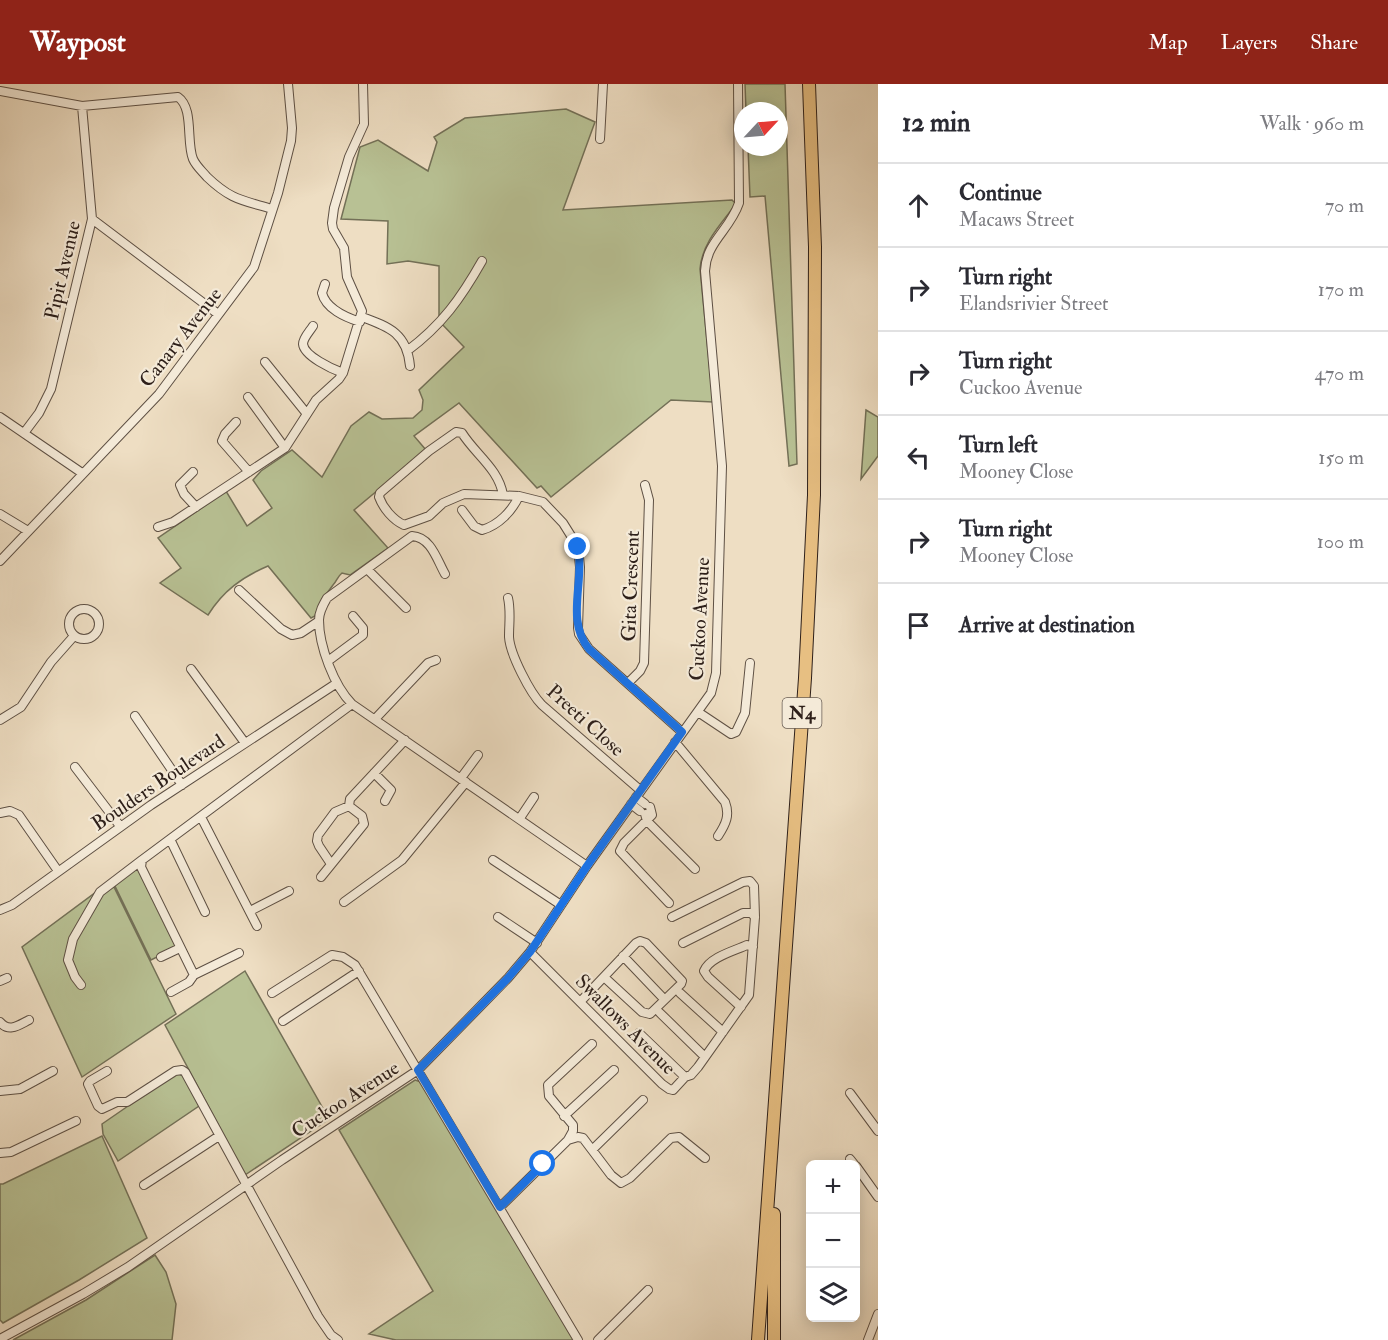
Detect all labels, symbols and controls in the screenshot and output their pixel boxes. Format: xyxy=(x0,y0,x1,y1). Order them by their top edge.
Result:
text: Waypost xyxy=(30,25,126,60)
text: Map xyxy=(1148,29,1188,56)
text: Layers xyxy=(1221,29,1277,56)
text: Share xyxy=(1310,29,1358,56)
north arrow xyxy=(734,102,788,156)
text: 12 min xyxy=(902,107,970,139)
text: Walk · 960 m xyxy=(1260,111,1364,136)
text: Continue xyxy=(959,179,1042,207)
icon: ahead xyxy=(902,189,935,222)
text: 70 m xyxy=(1325,193,1364,218)
text: Macaws Street xyxy=(959,207,1074,232)
street label: Pipit Avenue xyxy=(39,218,87,322)
text: Turn right xyxy=(959,263,1052,291)
icon: right xyxy=(902,273,935,306)
text: 170 m xyxy=(1318,277,1364,302)
street label: Canary Avenue xyxy=(134,282,227,392)
text: Elandsrivier Street xyxy=(959,291,1108,316)
text: Turn right xyxy=(959,347,1052,375)
icon: right xyxy=(902,357,935,390)
text: 470 m xyxy=(1315,361,1364,386)
text: Cuckoo Avenue xyxy=(959,375,1082,400)
text: Turn left xyxy=(959,431,1038,459)
icon: left xyxy=(902,441,935,474)
text: 150 m xyxy=(1318,445,1364,470)
text: Mooney Close xyxy=(959,459,1073,484)
text: Turn right xyxy=(959,515,1052,543)
icon: right xyxy=(902,525,935,558)
text: 100 m xyxy=(1317,529,1364,554)
street label: Gita Crescent xyxy=(616,530,645,642)
route end xyxy=(564,533,590,559)
text: Mooney Close xyxy=(959,543,1073,568)
street label: Cuckoo Avenue xyxy=(684,557,715,681)
icon: arrive xyxy=(902,609,935,642)
text: Arrive at destination xyxy=(959,611,1135,639)
street label: Preeti Close xyxy=(542,679,630,762)
road number: N4 xyxy=(782,698,822,728)
street label: Boulders Boulevard xyxy=(87,729,230,836)
street label: Swallows Avenue xyxy=(570,969,681,1080)
street label: Cuckoo Avenue xyxy=(287,1055,404,1144)
route start xyxy=(529,1150,555,1176)
map controls xyxy=(806,1160,860,1322)
button: + xyxy=(806,1160,860,1214)
button: − xyxy=(806,1214,860,1268)
button: layers xyxy=(806,1268,860,1322)

